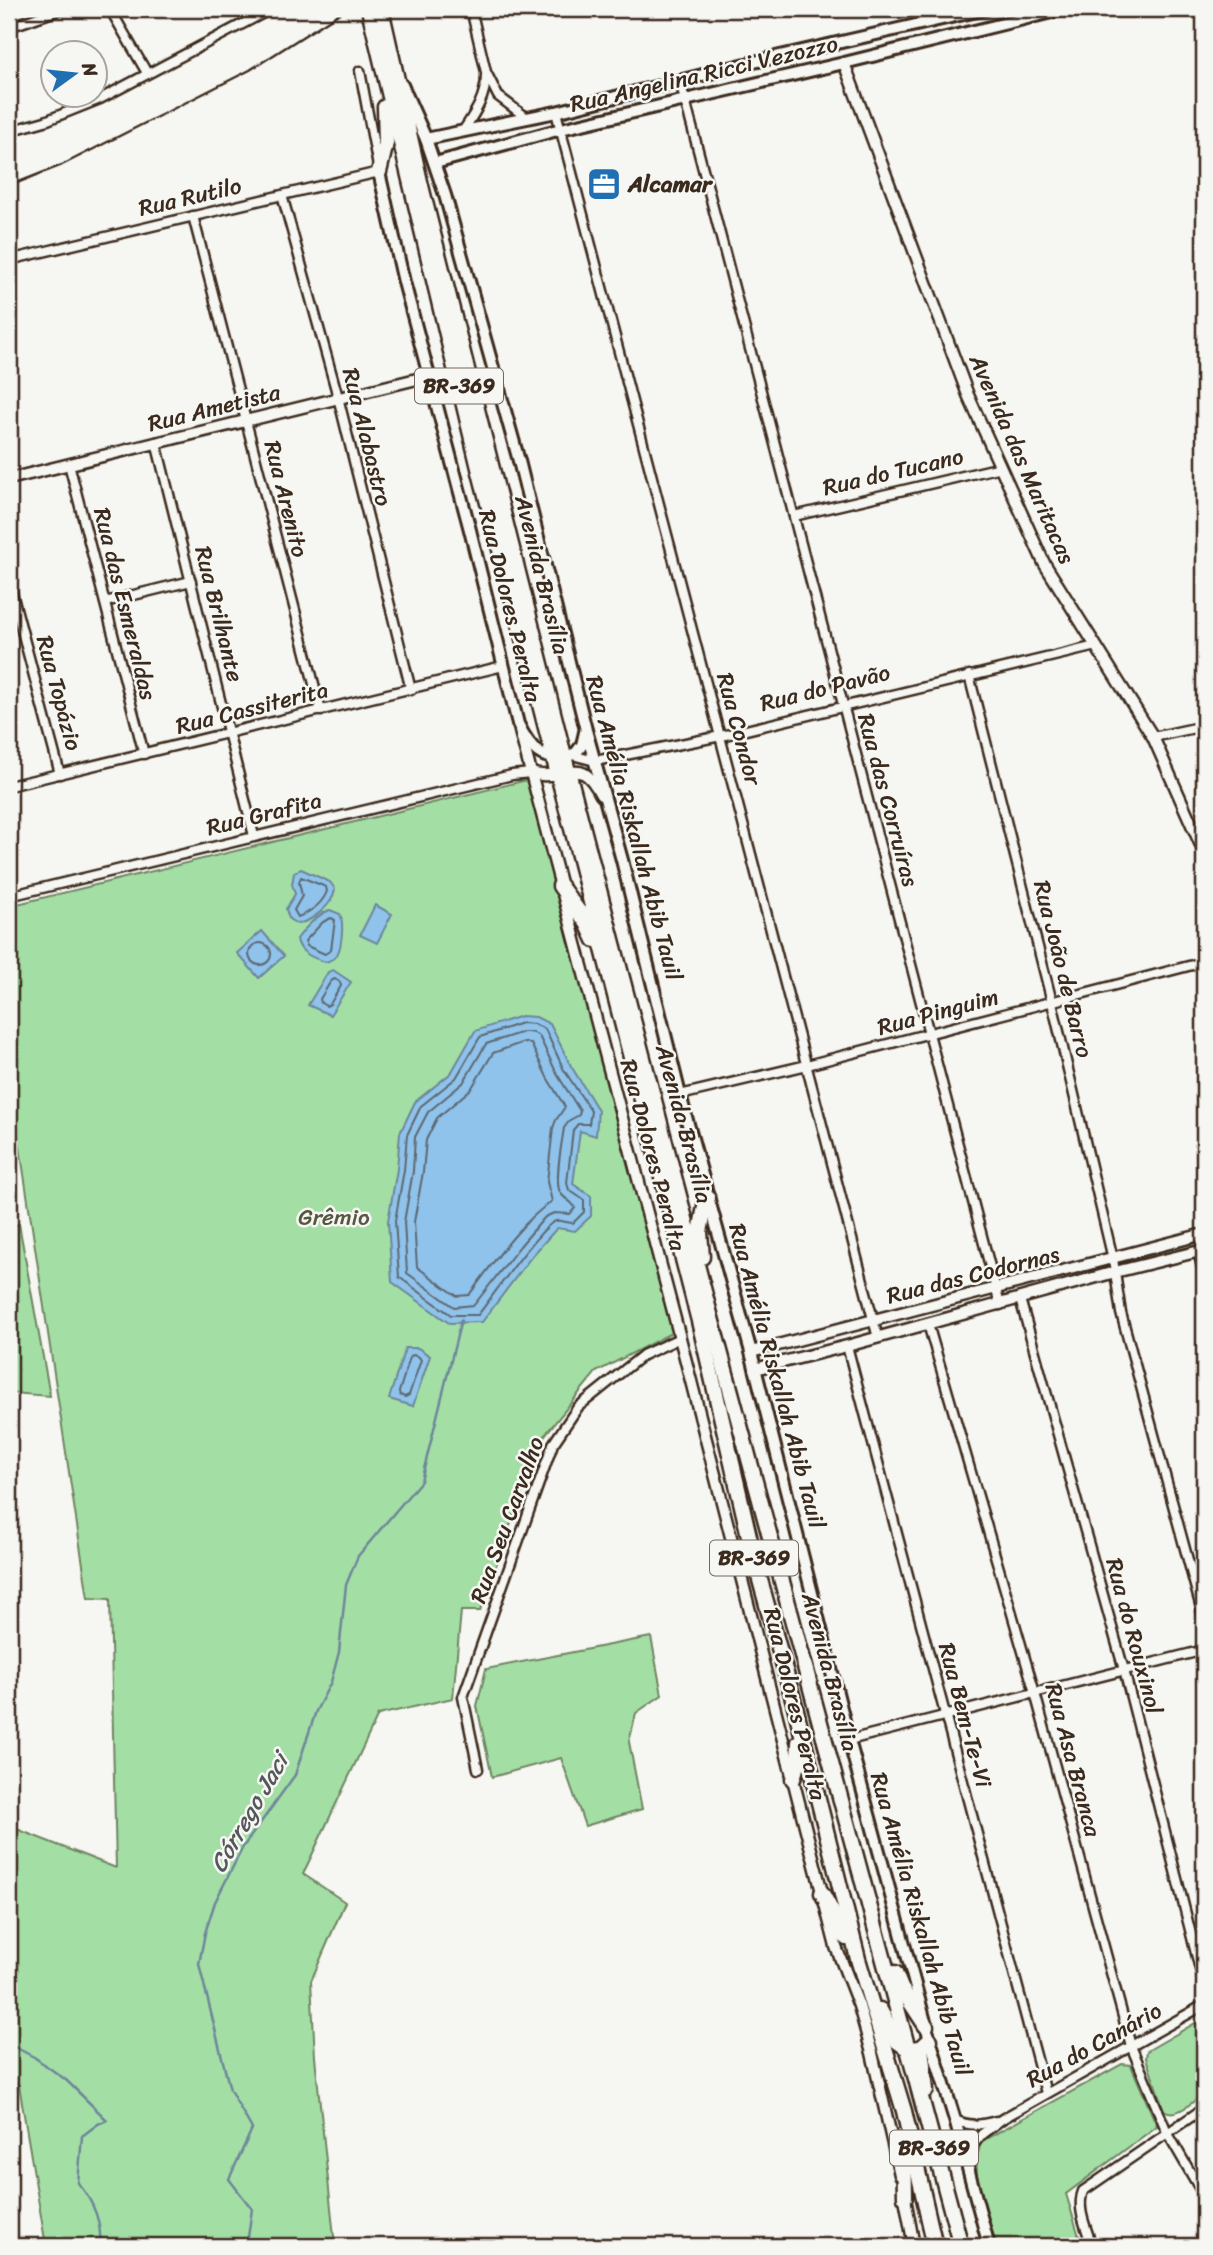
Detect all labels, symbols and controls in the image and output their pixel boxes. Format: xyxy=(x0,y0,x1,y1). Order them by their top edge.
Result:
street label: Rua Angelina Ricci Vezozzo xyxy=(566,23,842,125)
north arrow xyxy=(38,38,108,108)
text: N xyxy=(72,58,108,81)
place label: Alcamar xyxy=(627,164,714,205)
street label: Rua Rutilo xyxy=(134,165,246,229)
office icon: Alcamar xyxy=(585,165,623,203)
street label: Avenida das Maritacas xyxy=(957,346,1087,571)
street label: Rua Alabastro xyxy=(330,363,404,511)
road number: BR-369 xyxy=(415,368,503,404)
street label: Rua Ametista xyxy=(144,372,285,444)
street label: Rua Arenito xyxy=(252,436,320,562)
street label: Rua do Tucano xyxy=(819,436,967,508)
street label: Avenida Brasília xyxy=(502,490,582,659)
street label: Rua das Esmeraldas xyxy=(81,503,169,705)
street label: Rua Dolores Peralta xyxy=(466,505,554,707)
street label: Rua Brilhante xyxy=(182,542,256,686)
street label: Rua Topázio xyxy=(24,631,94,756)
street label: Rua do Pavão xyxy=(756,652,895,724)
street label: Rua Condor xyxy=(704,668,774,791)
street label: Rua Cassiterita xyxy=(172,669,332,747)
street label: Rua Amélia Riskallah Abib Tauil xyxy=(574,671,695,986)
street label: Rua das Corruíras xyxy=(845,709,931,892)
street label: Rua Grafita xyxy=(202,780,326,848)
street label: Rua João de Barro xyxy=(1021,876,1105,1062)
street label: Rua Pinguim xyxy=(873,976,1003,1048)
street label: Avenida Brasília xyxy=(643,1039,725,1208)
street label: Rua Dolores Peralta xyxy=(608,1054,698,1256)
park label: Grêmio xyxy=(298,1197,370,1238)
street label: Rua Amélia Riskallah Abib Tauil xyxy=(717,1219,838,1534)
street label: Rua das Codornas xyxy=(882,1234,1064,1316)
street label: Rua Seu Carvalho xyxy=(458,1431,556,1609)
road number: BR-369 xyxy=(710,1540,798,1576)
street label: Rua do Rouxinol xyxy=(1093,1553,1175,1719)
street label: Avenida Brasília xyxy=(789,1587,871,1756)
street label: Rua Dolores Peralta xyxy=(751,1603,839,1805)
street label: Rua Bem-Te-Vi xyxy=(926,1638,1004,1793)
street label: Rua Asa Branca xyxy=(1033,1678,1113,1842)
water label: Córrego Jaci xyxy=(198,1742,302,1881)
street label: Rua Amélia Riskallah Abib Tauil xyxy=(858,1767,984,2081)
street label: Rua do Canário xyxy=(1018,1991,1170,2099)
road number: BR-369 xyxy=(890,2130,978,2166)

